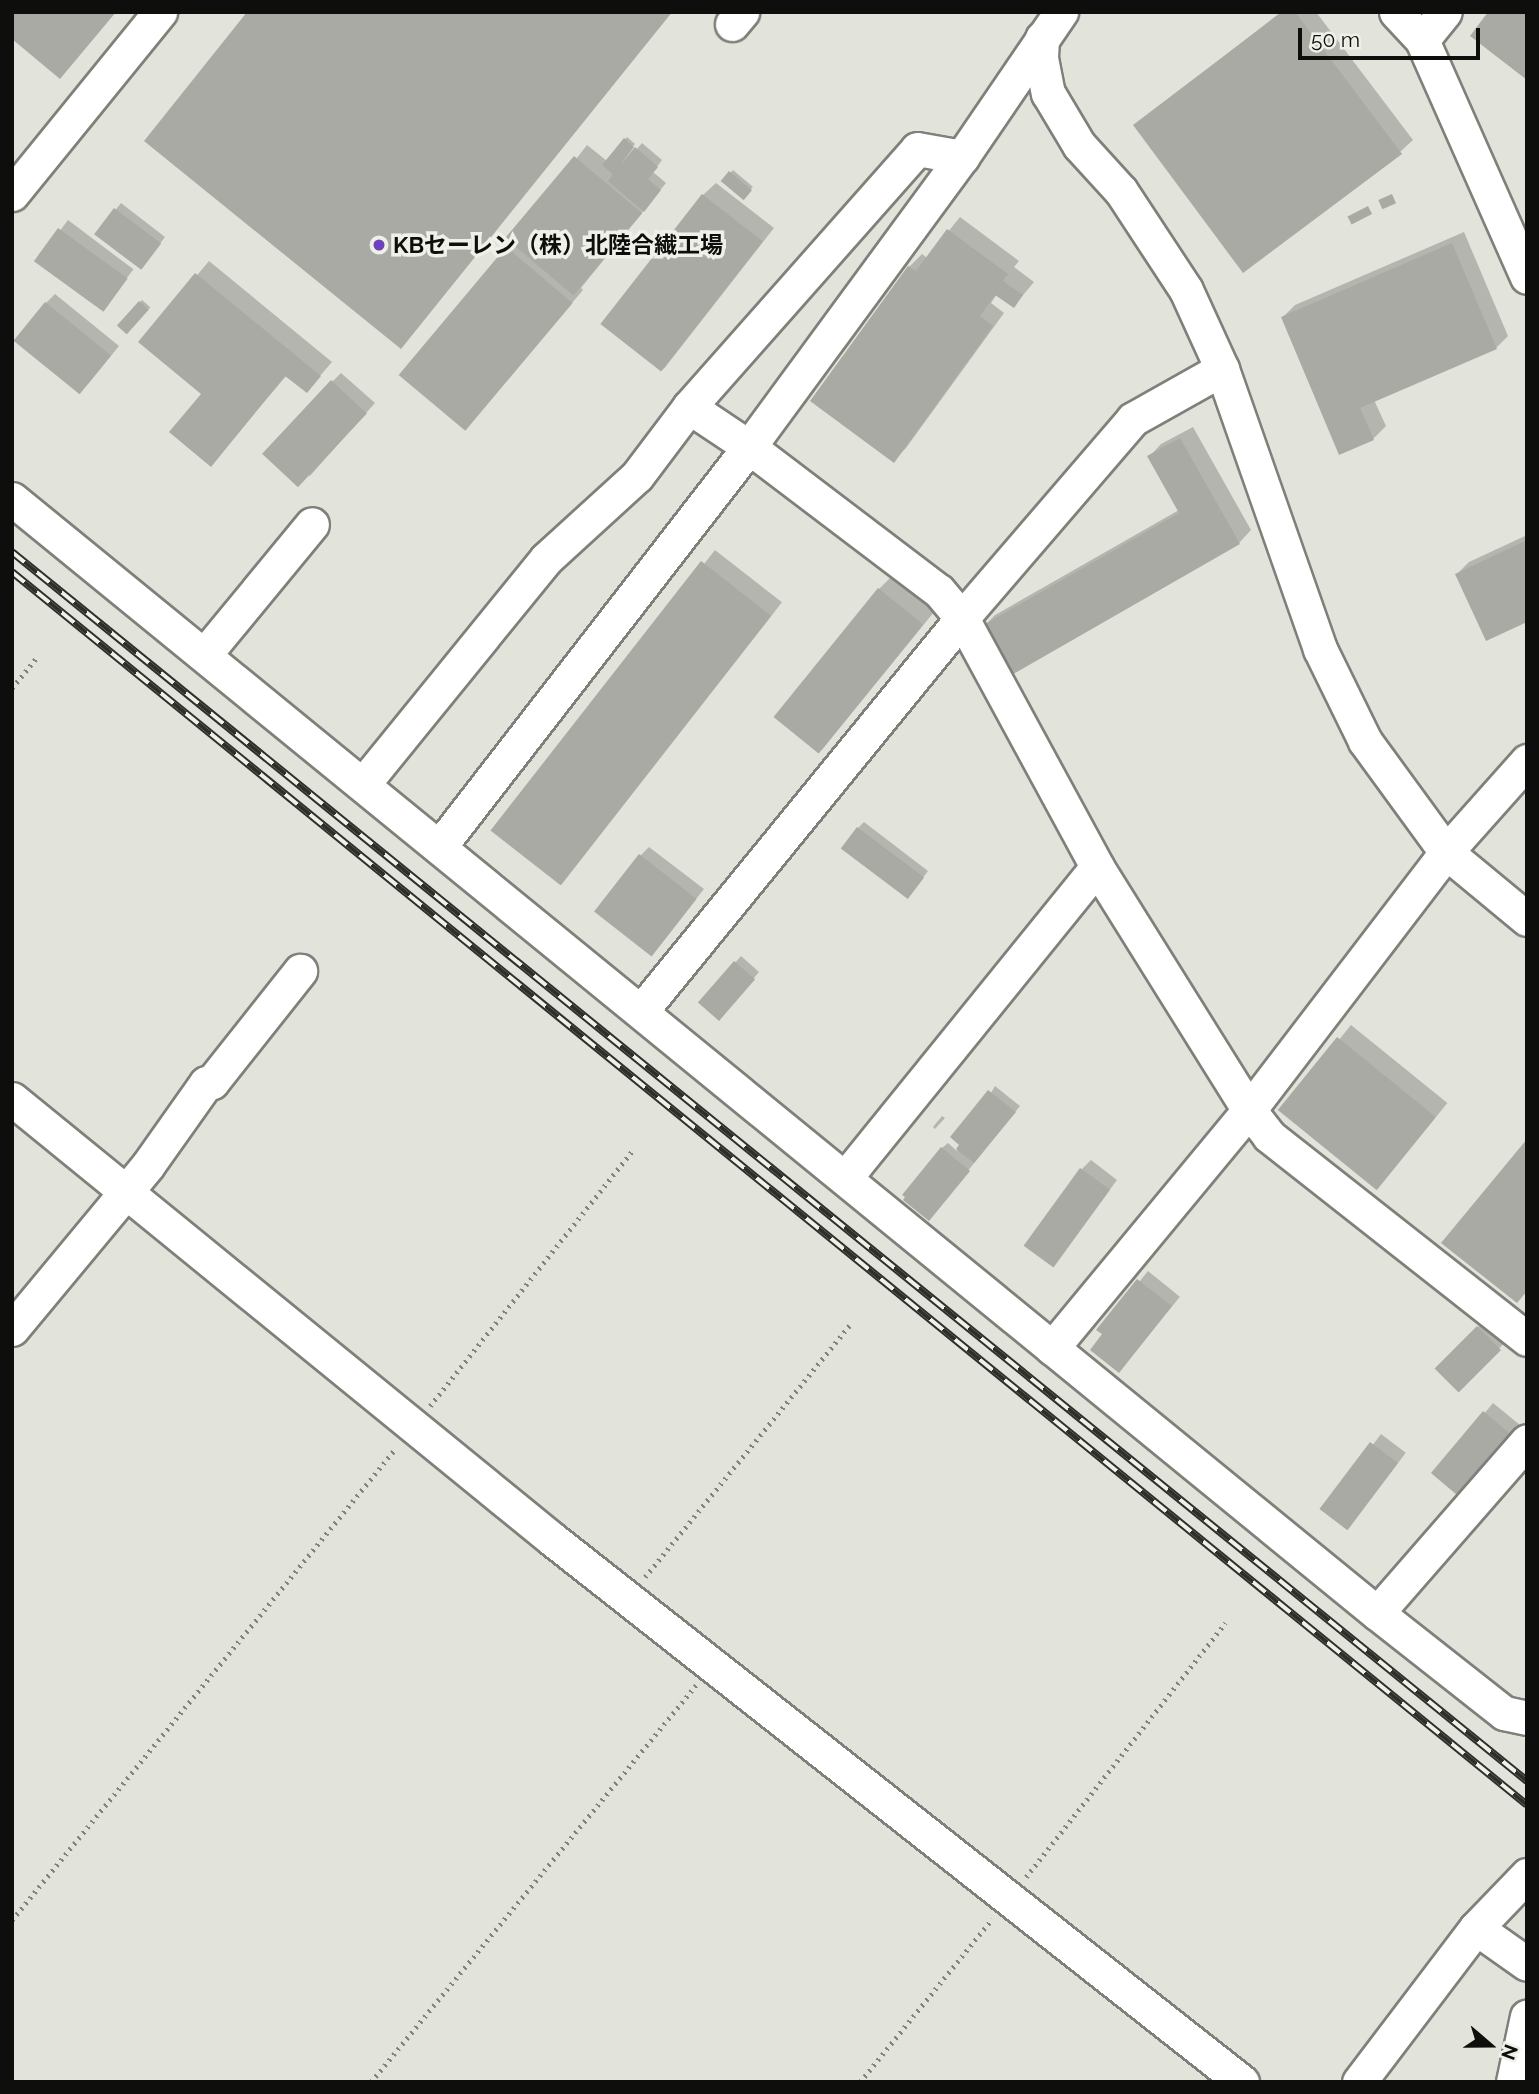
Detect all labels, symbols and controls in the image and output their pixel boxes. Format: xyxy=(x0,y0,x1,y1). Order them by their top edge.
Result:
scale bar xyxy=(1301,14,1483,58)
text: 50 m xyxy=(1311,27,1360,52)
place label: KBセーレン（株）北陸合繊工場 xyxy=(393,231,723,259)
marker: KBセーレン（株）北陸合繊工場 xyxy=(371,237,387,253)
north arrow xyxy=(1455,2010,1525,2080)
text: N xyxy=(1497,2042,1523,2063)

